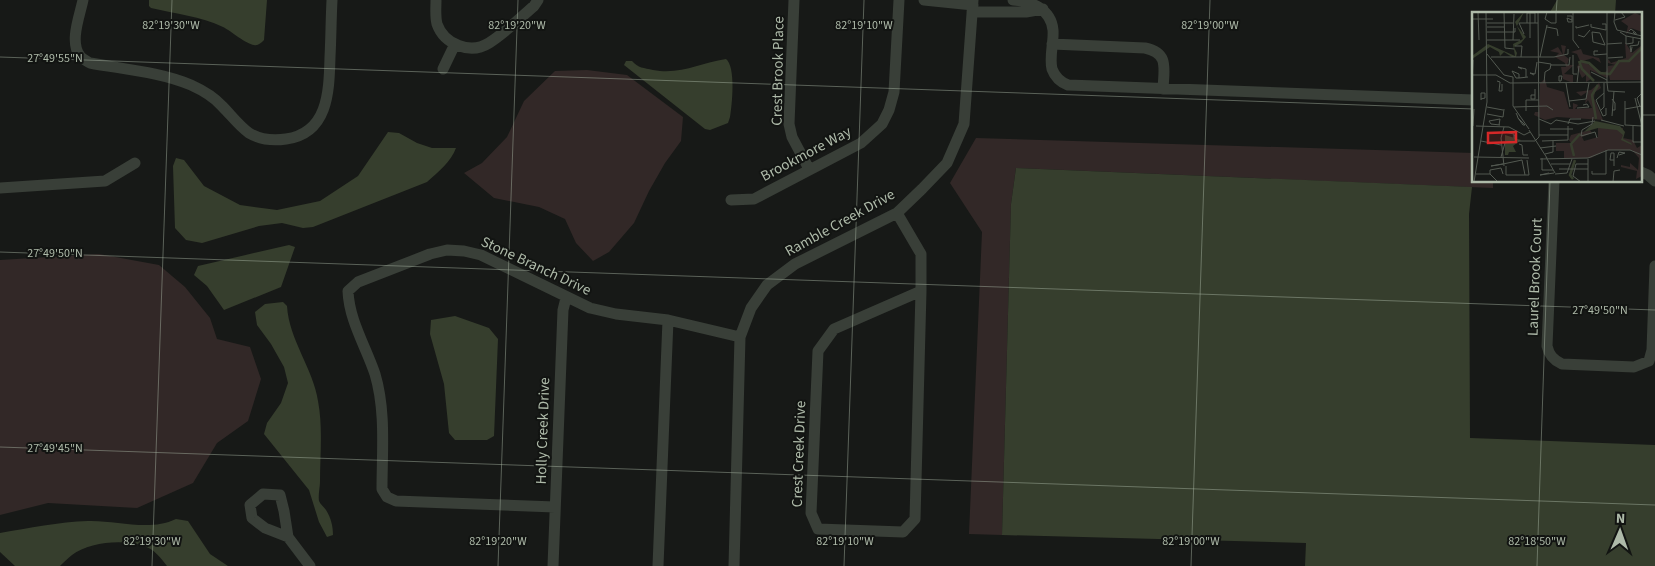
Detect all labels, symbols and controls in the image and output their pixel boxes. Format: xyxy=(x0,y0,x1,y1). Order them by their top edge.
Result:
inset map xyxy=(1472,12,1642,182)
street label: Crest Brook Place xyxy=(767,16,789,126)
text: 82°19'30"W xyxy=(142,17,200,34)
text: 82°19'20"W xyxy=(488,17,546,34)
text: 82°19'10"W xyxy=(835,17,893,34)
text: 82°19'00"W xyxy=(1181,17,1239,34)
text: 27°49'55"N xyxy=(27,50,83,67)
street label: Brookmore Way xyxy=(757,121,855,187)
street label: Ramble Creek Drive xyxy=(781,184,899,262)
street label: Laurel Brook Court xyxy=(1522,218,1548,336)
street label: Stone Branch Drive xyxy=(478,231,594,301)
text: 27°49'50"N xyxy=(27,245,83,262)
text: 27°49'50"N xyxy=(1572,302,1628,319)
street label: Holly Creek Drive xyxy=(531,377,555,485)
street label: Crest Creek Drive xyxy=(787,400,811,508)
text: 27°49'45"N xyxy=(27,440,83,457)
north arrow xyxy=(1595,506,1645,556)
text: N xyxy=(1615,509,1625,529)
text: 82°19'30"W xyxy=(123,533,181,550)
text: 82°19'20"W xyxy=(469,533,527,550)
text: 82°19'10"W xyxy=(816,533,874,550)
text: 82°19'00"W xyxy=(1162,533,1220,550)
text: 82°18'50"W xyxy=(1508,533,1566,550)

